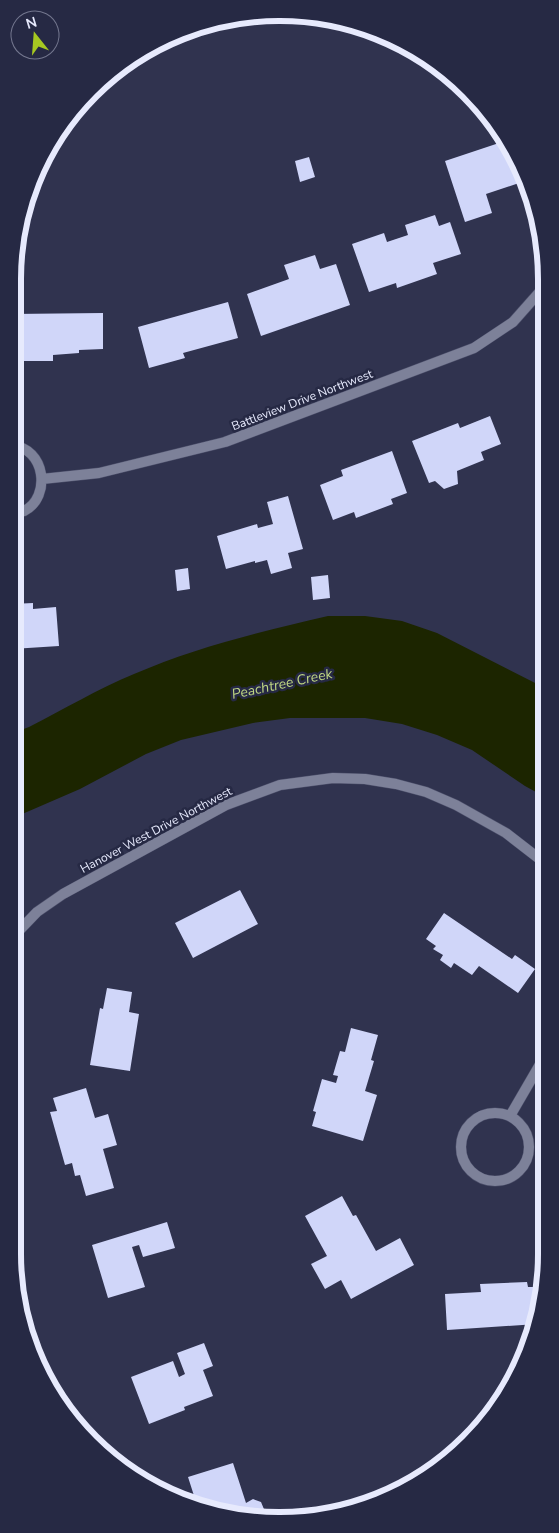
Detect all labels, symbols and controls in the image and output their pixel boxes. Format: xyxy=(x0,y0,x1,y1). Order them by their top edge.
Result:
north arrow xyxy=(10,10,60,60)
text: N xyxy=(24,12,39,34)
street label: Battleview Drive Northwest xyxy=(229,365,376,434)
water label: Peachtree Creek xyxy=(230,664,335,704)
street label: Hanover West Drive Northwest xyxy=(77,783,235,877)

